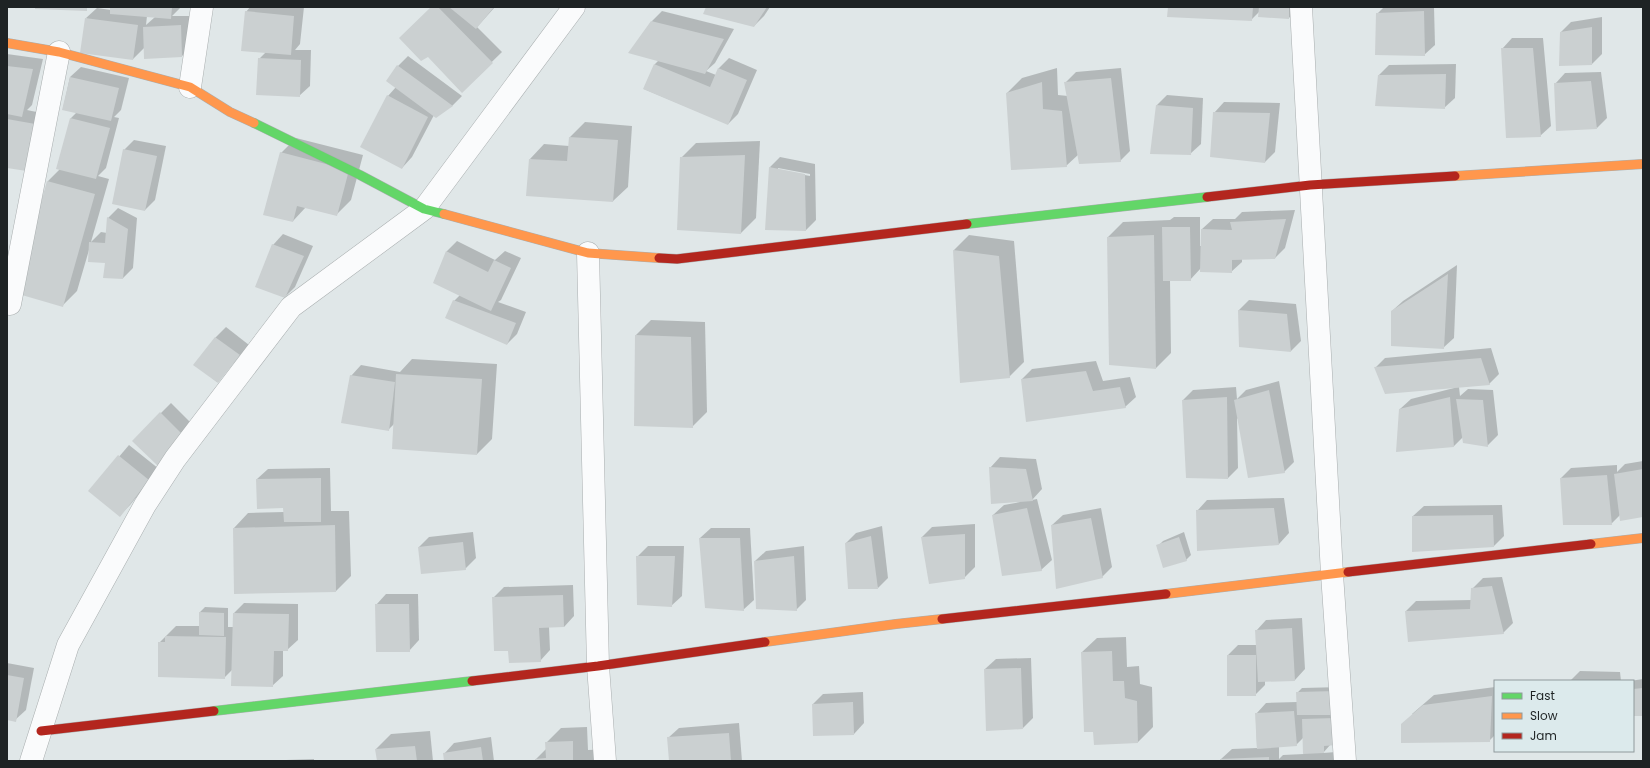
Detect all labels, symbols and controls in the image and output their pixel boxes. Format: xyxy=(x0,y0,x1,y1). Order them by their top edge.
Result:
legend xyxy=(1494,680,1634,752)
text: Fast xyxy=(1530,687,1555,704)
text: Slow xyxy=(1530,707,1558,724)
text: Jam xyxy=(1530,727,1557,744)

